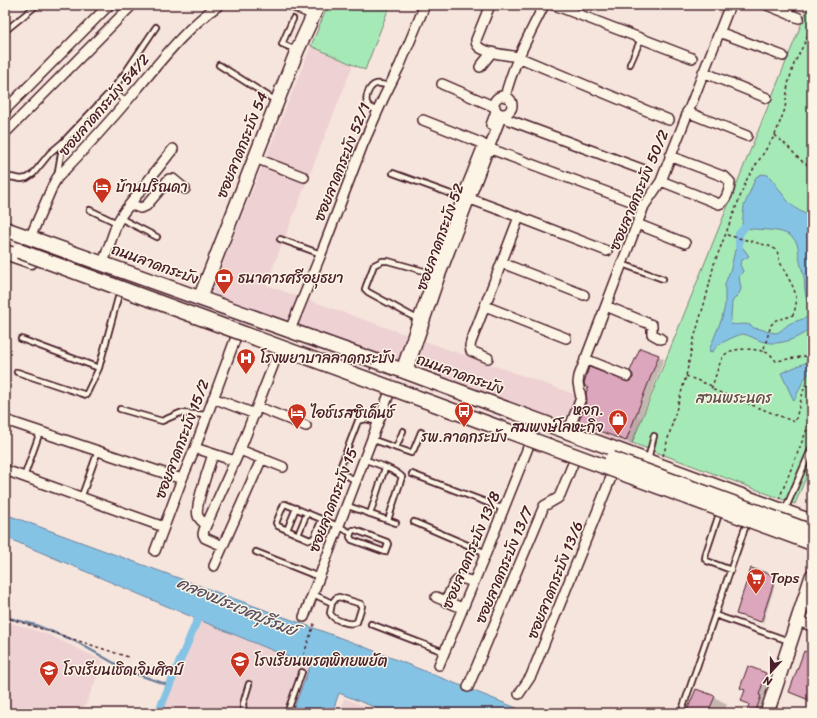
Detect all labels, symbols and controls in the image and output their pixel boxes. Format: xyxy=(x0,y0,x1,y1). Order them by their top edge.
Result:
street label: ซอยลาดกระบัง 54/2 xyxy=(52,47,156,162)
street label: ซอยลาดกระบัง 54 xyxy=(209,88,275,202)
street label: ซอยลาดกระบัง 52/1 xyxy=(306,99,378,225)
street label: ซอยลาดกระบัง 50/2 xyxy=(602,125,676,255)
place label: บ้านปริณดา xyxy=(116,174,188,200)
hotel icon: บ้านปริณดา xyxy=(91,176,113,204)
street label: ซอยลาดกระบัง 52 xyxy=(409,179,472,294)
street label: ถนนลาดกระบัง xyxy=(108,236,202,292)
place label: ธนาคารศรีอยุธยา xyxy=(238,265,344,291)
bank icon: ธนาคารศรีอยุธยา xyxy=(213,267,235,295)
place label: โรงพยาบาลลาดกระบัง xyxy=(260,345,395,371)
street label: ถนนลาดกระบัง xyxy=(413,346,507,402)
hospital icon: โรงพยาบาลลาดกระบัง xyxy=(235,347,257,375)
street label: ซอยลาดกระบัง 15/2 xyxy=(147,375,217,503)
park label: สวนพระนคร xyxy=(695,385,773,411)
place label: หจก. สมพงษ์โลหะกิจ xyxy=(510,397,604,440)
place label: ไอช์เรสซิเด็นช์ xyxy=(310,400,397,426)
bus stop icon: รพ.ลาดกระบัง xyxy=(453,400,475,428)
hotel icon: ไอช์เรสซิเด็นช์ xyxy=(286,402,308,430)
shop icon: หจก. สมพงษ์โลหะกิจ xyxy=(607,408,629,436)
place label: รพ.ลาดกระบัง xyxy=(421,424,507,450)
street label: ซอยลาดกระบัง 15 xyxy=(301,444,365,556)
street label: ซอยลาดกระบัง 13/8 xyxy=(434,487,508,613)
street label: ซอยลาดกระบัง 13/7 xyxy=(468,501,541,628)
street label: ซอยลาดกระบัง 13/6 xyxy=(519,517,591,643)
place label: Tops xyxy=(770,565,800,591)
supermarket icon: Tops xyxy=(745,567,767,595)
water label: คลองประเวศบุรีรมย์ xyxy=(172,568,307,647)
place label: โรงเรียนพรตพิทยพยัต xyxy=(254,648,388,674)
school or university icon: โรงเรียนพรตพิทยพยัต xyxy=(229,650,251,678)
north arrow xyxy=(751,652,791,692)
place label: โรงเรียนเชิดเจิมศิลป์ xyxy=(63,657,185,683)
school or university icon: โรงเรียนเชิดเจิมศิลป์ xyxy=(38,659,60,687)
text: N xyxy=(760,670,775,691)

